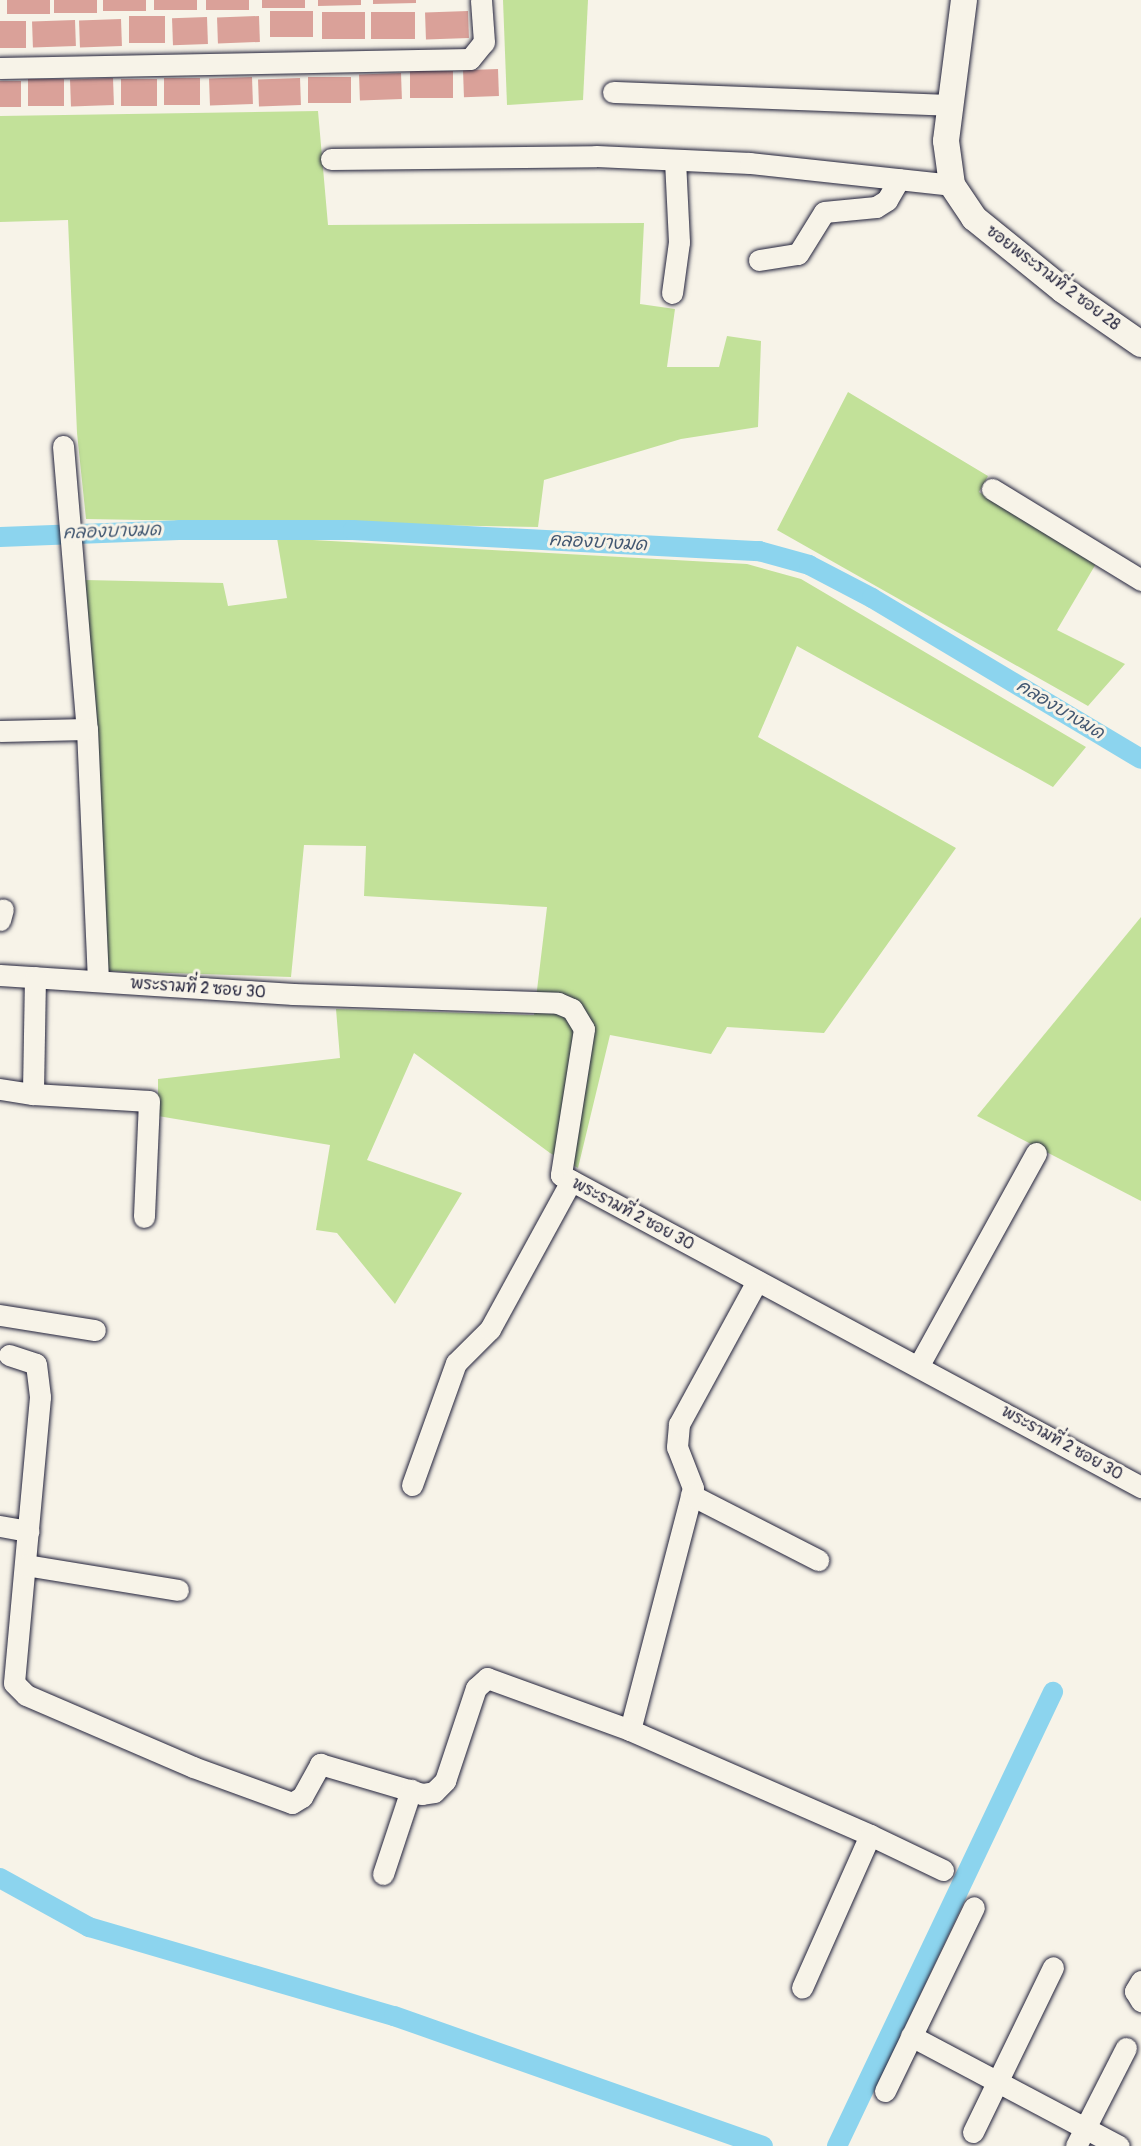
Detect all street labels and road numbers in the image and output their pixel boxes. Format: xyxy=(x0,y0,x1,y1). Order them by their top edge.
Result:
street label: ซอยพระรามที่ 2 ซอย 28 xyxy=(982,221,1124,335)
street label: พระรามที่ 2 ซอย 30 xyxy=(130,974,266,1002)
street label: พระรามที่ 2 ซอย 30 xyxy=(569,1174,697,1254)
street label: พระรามที่ 2 ซอย 30 xyxy=(998,1402,1126,1484)

